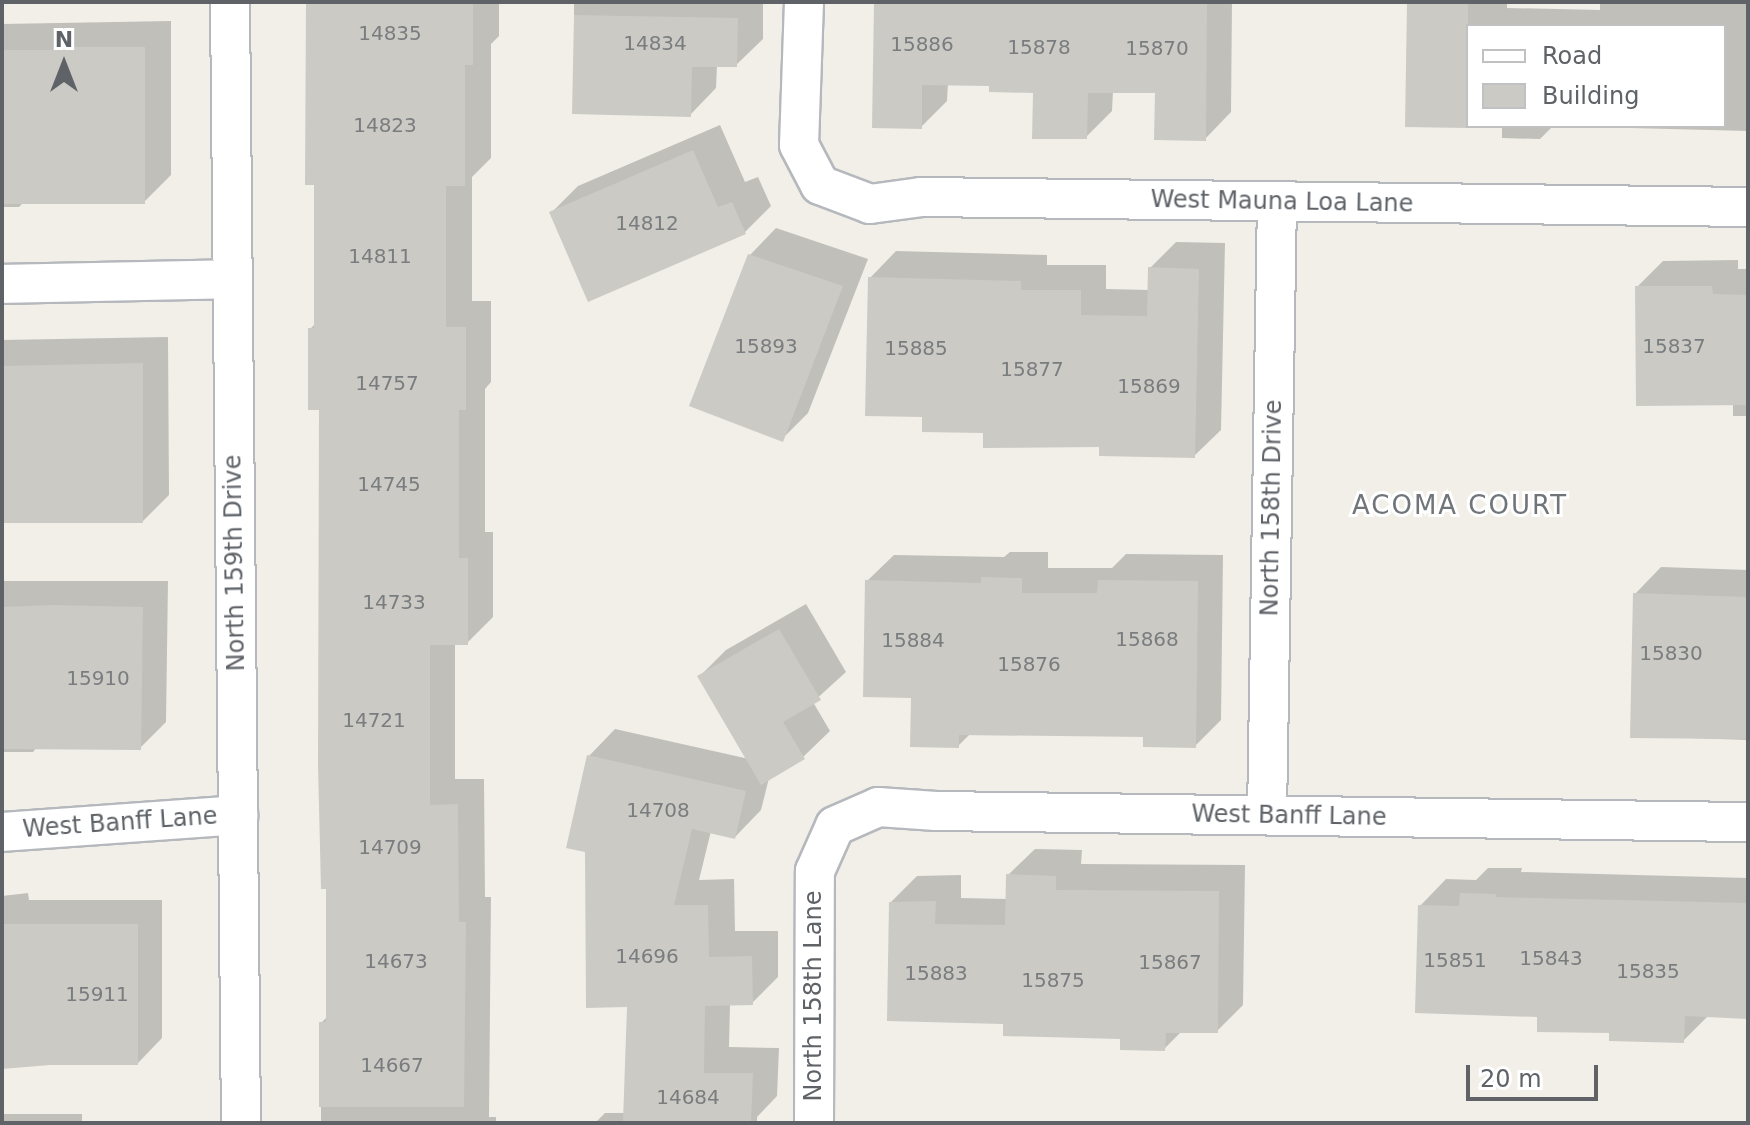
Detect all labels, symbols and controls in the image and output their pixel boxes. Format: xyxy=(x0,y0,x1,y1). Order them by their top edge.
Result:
house number: 14835 xyxy=(358,21,422,45)
north arrow xyxy=(24,24,104,104)
legend xyxy=(1466,24,1726,128)
text: N xyxy=(55,27,73,52)
house number: 14834 xyxy=(623,31,687,55)
house number: 15886 xyxy=(890,32,954,56)
house number: 15878 xyxy=(1007,35,1071,59)
house number: 15870 xyxy=(1125,36,1189,60)
text: Road xyxy=(1542,42,1602,70)
text: Building xyxy=(1542,82,1639,110)
house number: 14823 xyxy=(353,113,417,137)
street label: West Mauna Loa Lane xyxy=(1150,185,1414,219)
house number: 14812 xyxy=(615,211,679,235)
house number: 14811 xyxy=(348,244,412,268)
house number: 15893 xyxy=(734,334,798,358)
house number: 15837 xyxy=(1642,334,1706,358)
house number: 15885 xyxy=(884,336,948,360)
house number: 15877 xyxy=(1000,357,1064,381)
house number: 14757 xyxy=(355,371,419,395)
house number: 15869 xyxy=(1117,374,1181,398)
street label: North 158th Drive xyxy=(1256,399,1288,617)
street label: North 159th Drive xyxy=(219,454,251,672)
house number: 14745 xyxy=(357,472,421,496)
district label: ACOMA COURT xyxy=(1352,490,1568,522)
house number: 14733 xyxy=(362,590,426,614)
house number: 15868 xyxy=(1115,627,1179,651)
house number: 15884 xyxy=(881,628,945,652)
house number: 15830 xyxy=(1639,641,1703,665)
house number: 15876 xyxy=(997,652,1061,676)
house number: 15910 xyxy=(66,666,130,690)
house number: 14721 xyxy=(342,708,406,732)
house number: 14708 xyxy=(626,798,690,822)
street label: West Banff Lane xyxy=(1191,800,1387,832)
street label: West Banff Lane xyxy=(22,802,218,844)
house number: 14709 xyxy=(358,835,422,859)
street label: North 158th Lane xyxy=(800,891,828,1101)
house number: 14696 xyxy=(615,944,679,968)
house number: 15843 xyxy=(1519,946,1583,970)
house number: 15851 xyxy=(1423,948,1487,972)
house number: 14673 xyxy=(364,949,428,973)
house number: 15867 xyxy=(1138,950,1202,974)
house number: 15835 xyxy=(1616,959,1680,983)
house number: 15883 xyxy=(904,961,968,985)
house number: 15875 xyxy=(1021,968,1085,992)
house number: 15911 xyxy=(65,982,129,1006)
scale bar xyxy=(1470,1049,1602,1099)
house number: 14667 xyxy=(360,1053,424,1077)
text: 20 m xyxy=(1480,1065,1542,1093)
house number: 14684 xyxy=(656,1085,720,1109)

